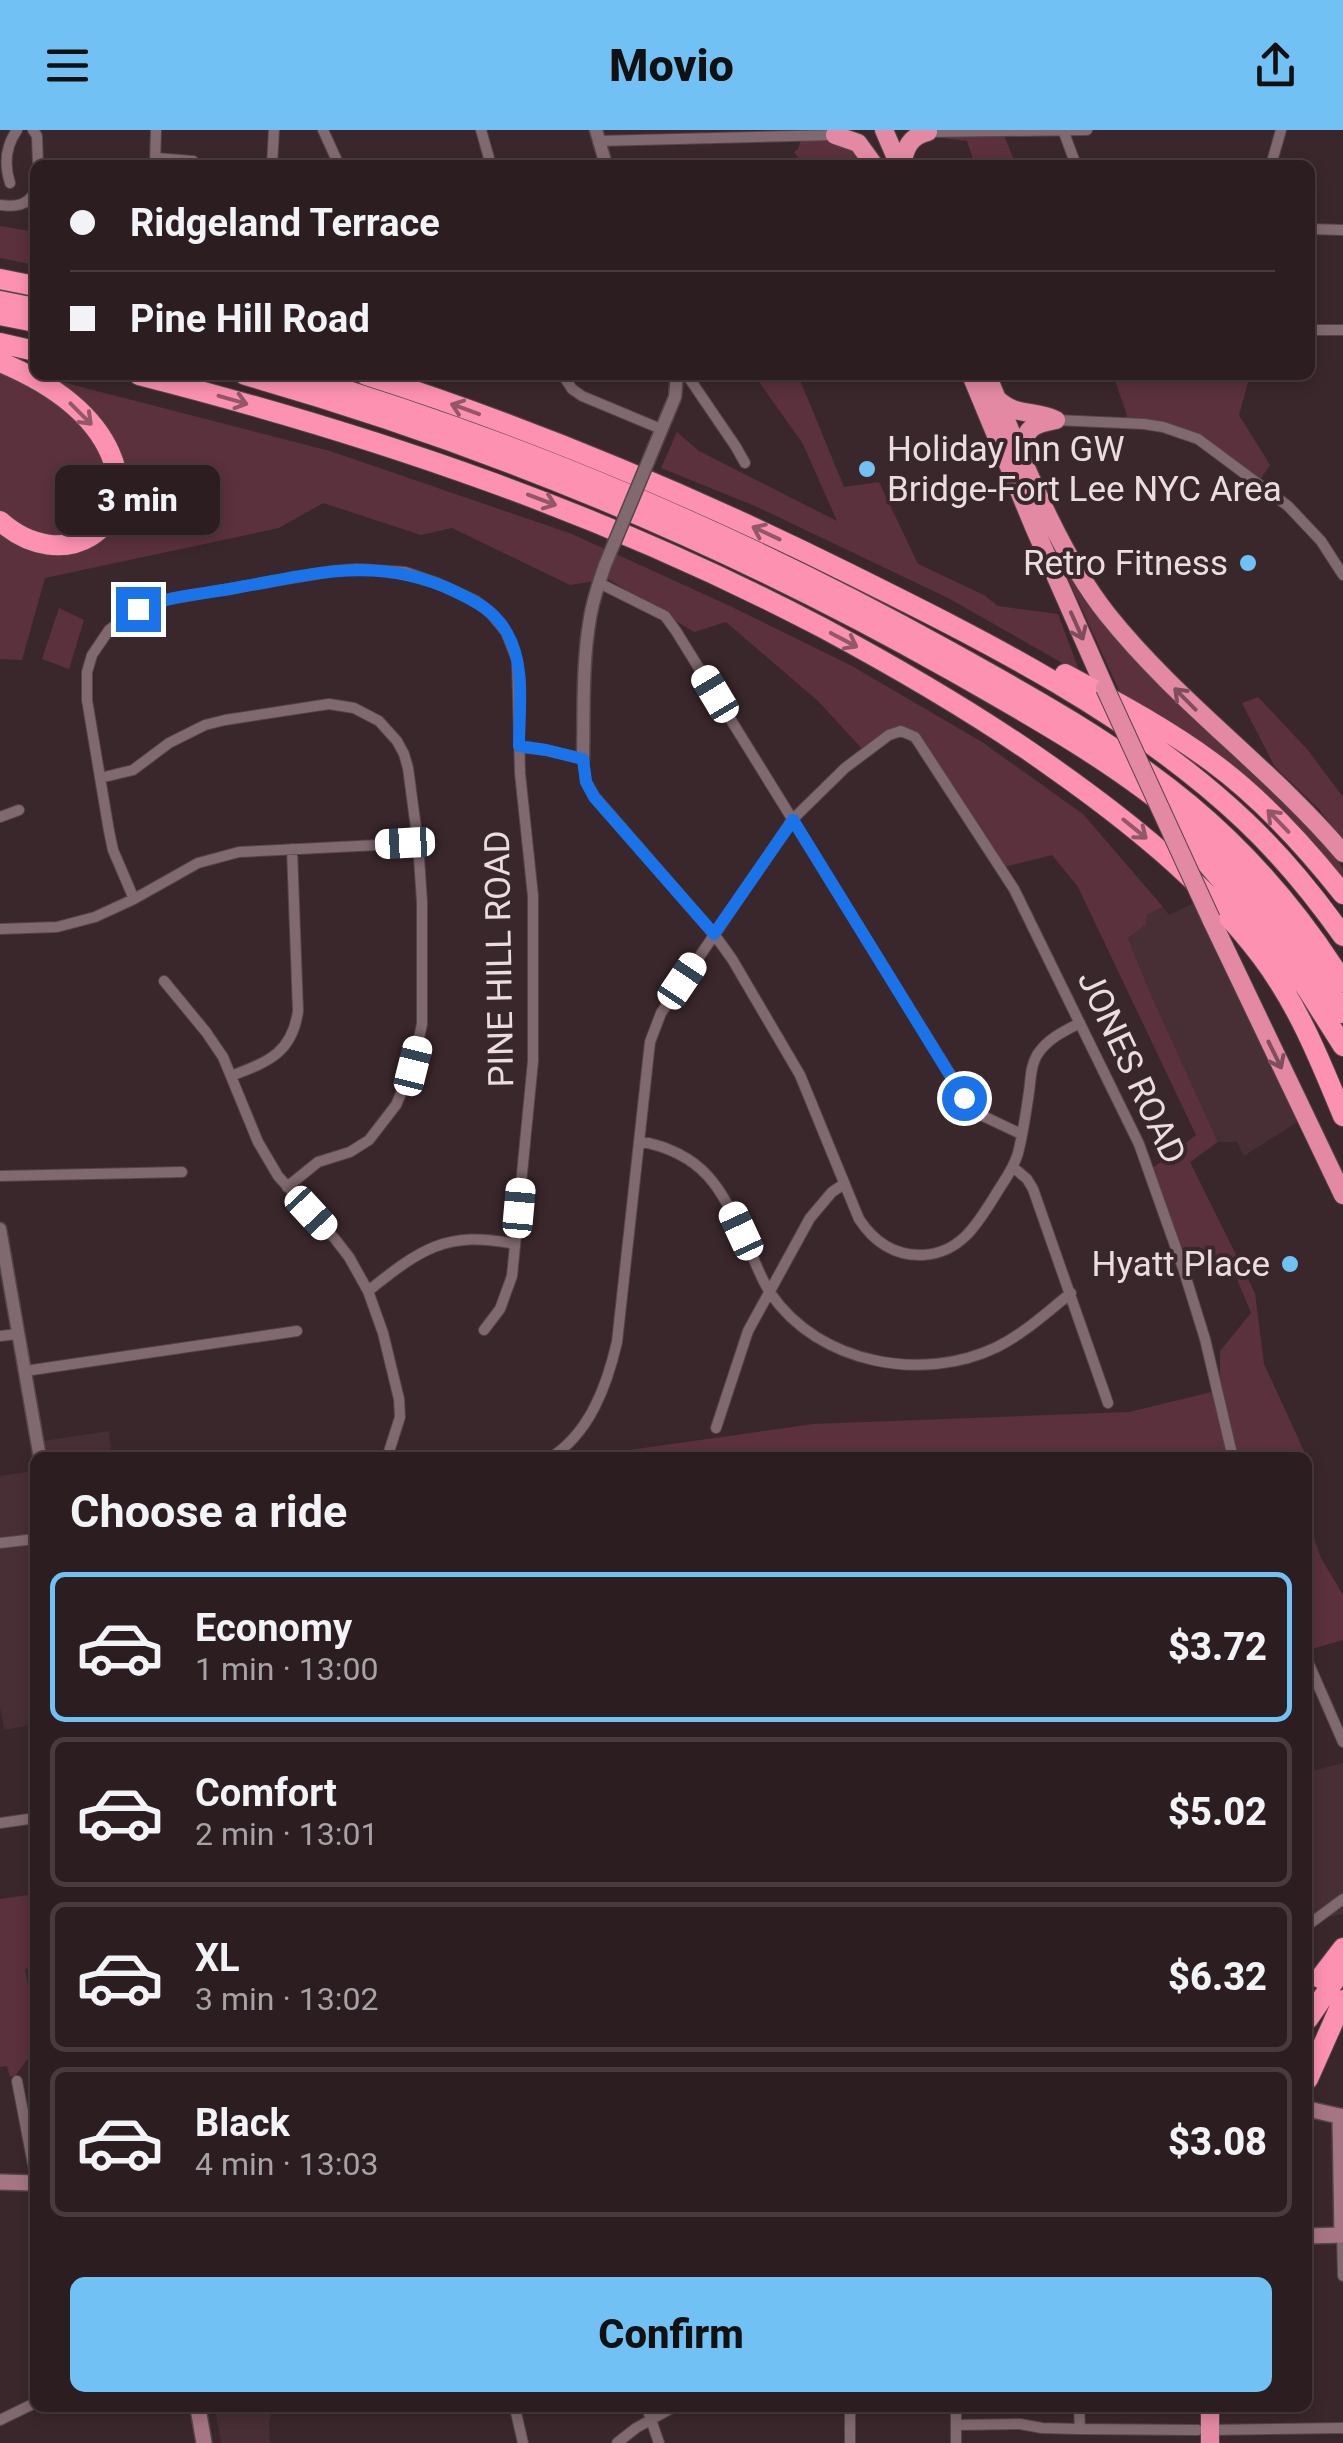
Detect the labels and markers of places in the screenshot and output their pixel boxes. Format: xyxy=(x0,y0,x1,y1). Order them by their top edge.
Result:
place label: Holiday Inn GW Bridge-Fort Lee NYC Area xyxy=(887,429,1282,510)
marker: Holiday Inn GW Bridge-Fort Lee NYC Area xyxy=(856,458,878,480)
place label: Retro Fitness xyxy=(1023,543,1228,584)
marker: Retro Fitness xyxy=(1237,552,1259,574)
place label: Hyatt Place xyxy=(1092,1244,1270,1285)
marker: Hyatt Place xyxy=(1279,1253,1301,1275)

